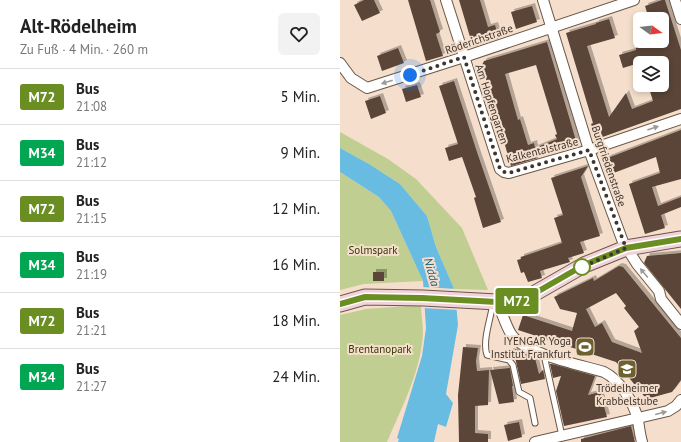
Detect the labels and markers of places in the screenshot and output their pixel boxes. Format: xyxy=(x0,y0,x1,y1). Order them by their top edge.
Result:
unlabelled marker xyxy=(573,258,591,276)
place label: IYENGAR Yoga Institut Frankfurt xyxy=(491,334,571,361)
sports icon: IYENGAR Yoga Institut Frankfurt xyxy=(574,336,596,358)
school or university icon: Trödelheimer Krabbelstube xyxy=(616,358,638,380)
place label: Trödelheimer Krabbelstube xyxy=(596,381,658,408)

